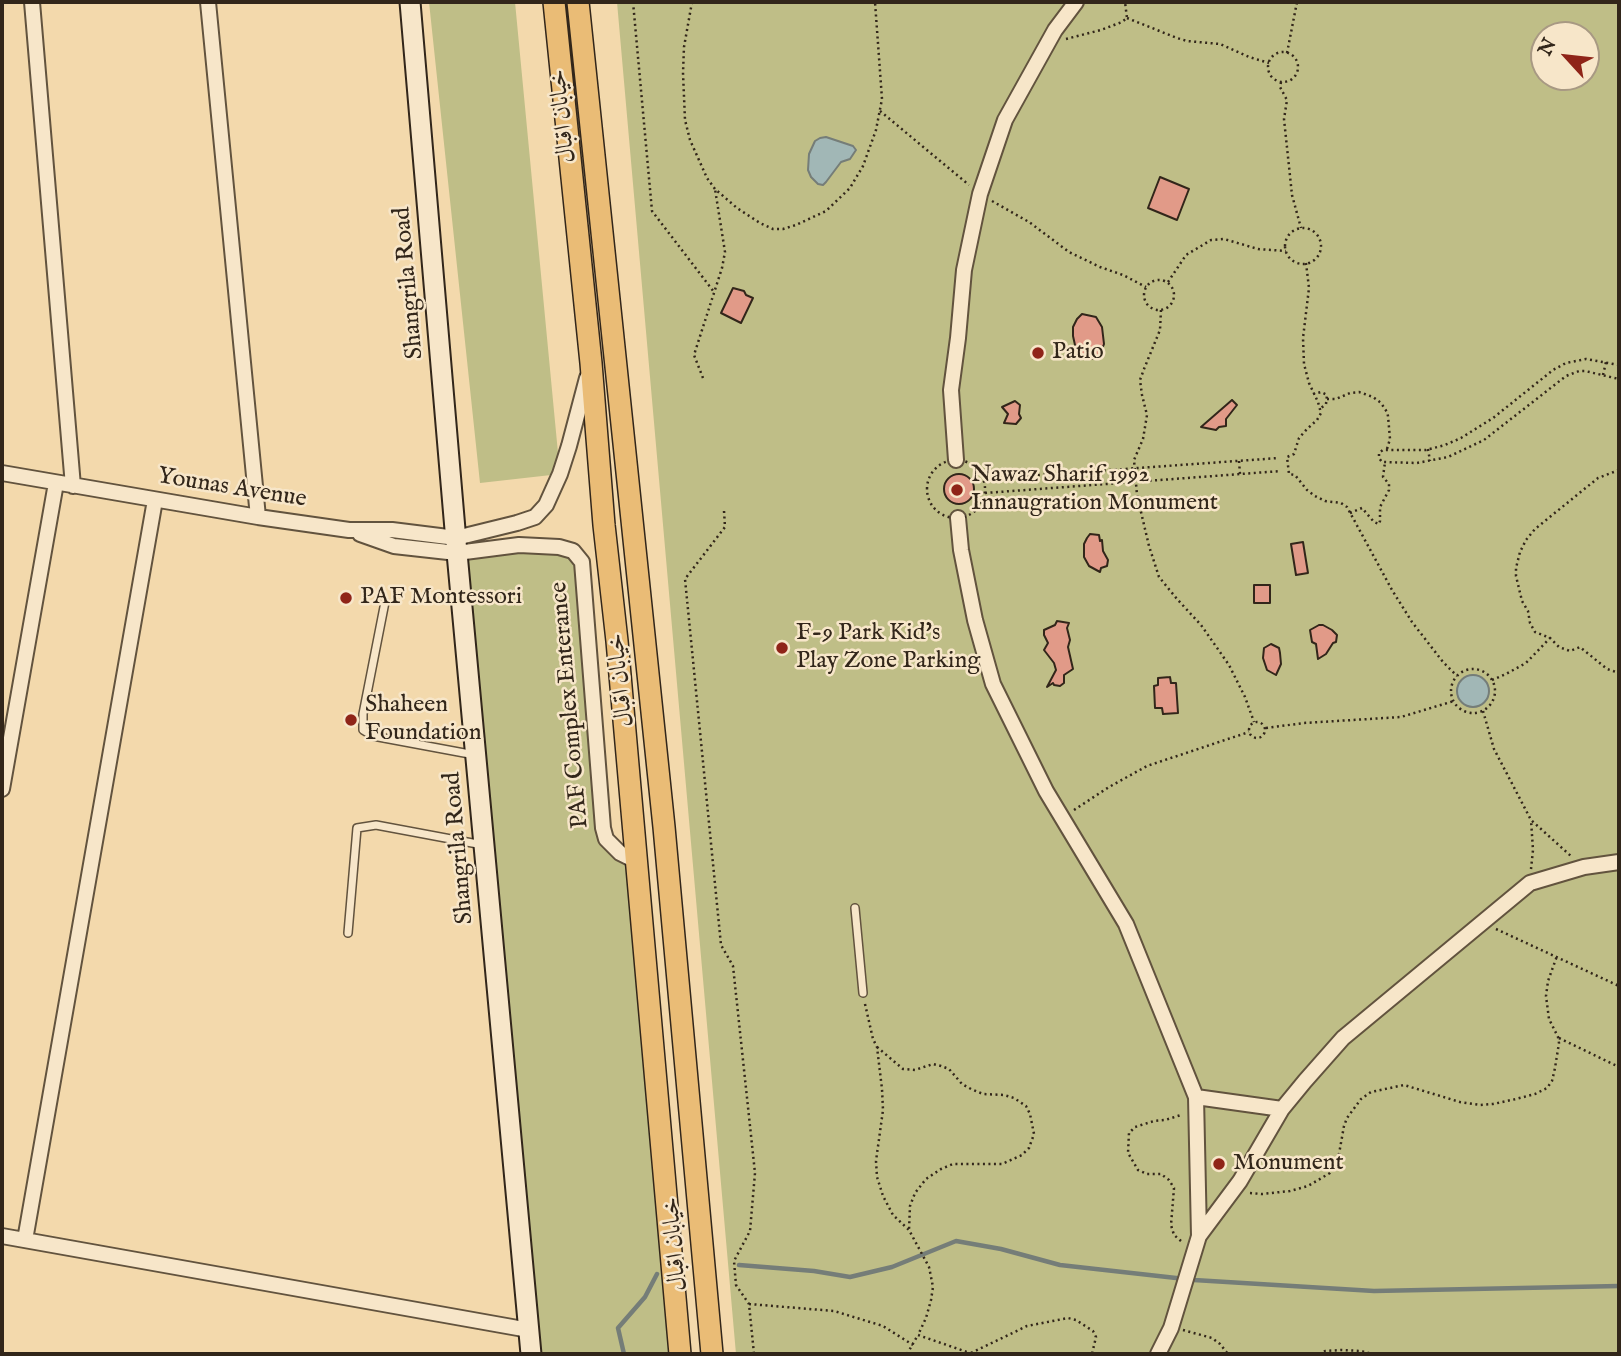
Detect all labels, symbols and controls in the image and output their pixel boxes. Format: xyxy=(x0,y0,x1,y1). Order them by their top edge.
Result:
north arrow xyxy=(1530,21,1600,91)
text: N xyxy=(1534,35,1562,60)
street label: خیابان اقبال xyxy=(545,68,583,164)
street label: Shangrila Road xyxy=(389,206,431,360)
place label: Patio xyxy=(1052,339,1104,367)
marker: Patio xyxy=(1030,345,1046,361)
place label: Nawaz Sharif 1992 Innaugration Monument xyxy=(971,462,1218,518)
street label: Younas Avenue xyxy=(156,463,308,515)
marker: Nawaz Sharif 1992 Innaugration Monument xyxy=(949,482,965,498)
street label: PAF Complex Enterance xyxy=(546,580,596,830)
place label: PAF Montessori xyxy=(360,584,522,612)
marker: PAF Montessori xyxy=(338,590,354,606)
place label: F-9 Park Kid's Play Zone Parking xyxy=(796,620,980,676)
street label: خیابان اقبال xyxy=(603,632,641,728)
marker: F-9 Park Kid's Play Zone Parking xyxy=(774,640,790,656)
place label: Shaheen Foundation xyxy=(365,692,481,748)
marker: Shaheen Foundation xyxy=(343,712,359,728)
street label: Shangrila Road xyxy=(439,771,481,925)
place label: Monument xyxy=(1233,1150,1344,1178)
marker: Monument xyxy=(1211,1156,1227,1172)
street label: خیابان اقبال xyxy=(658,1196,694,1292)

